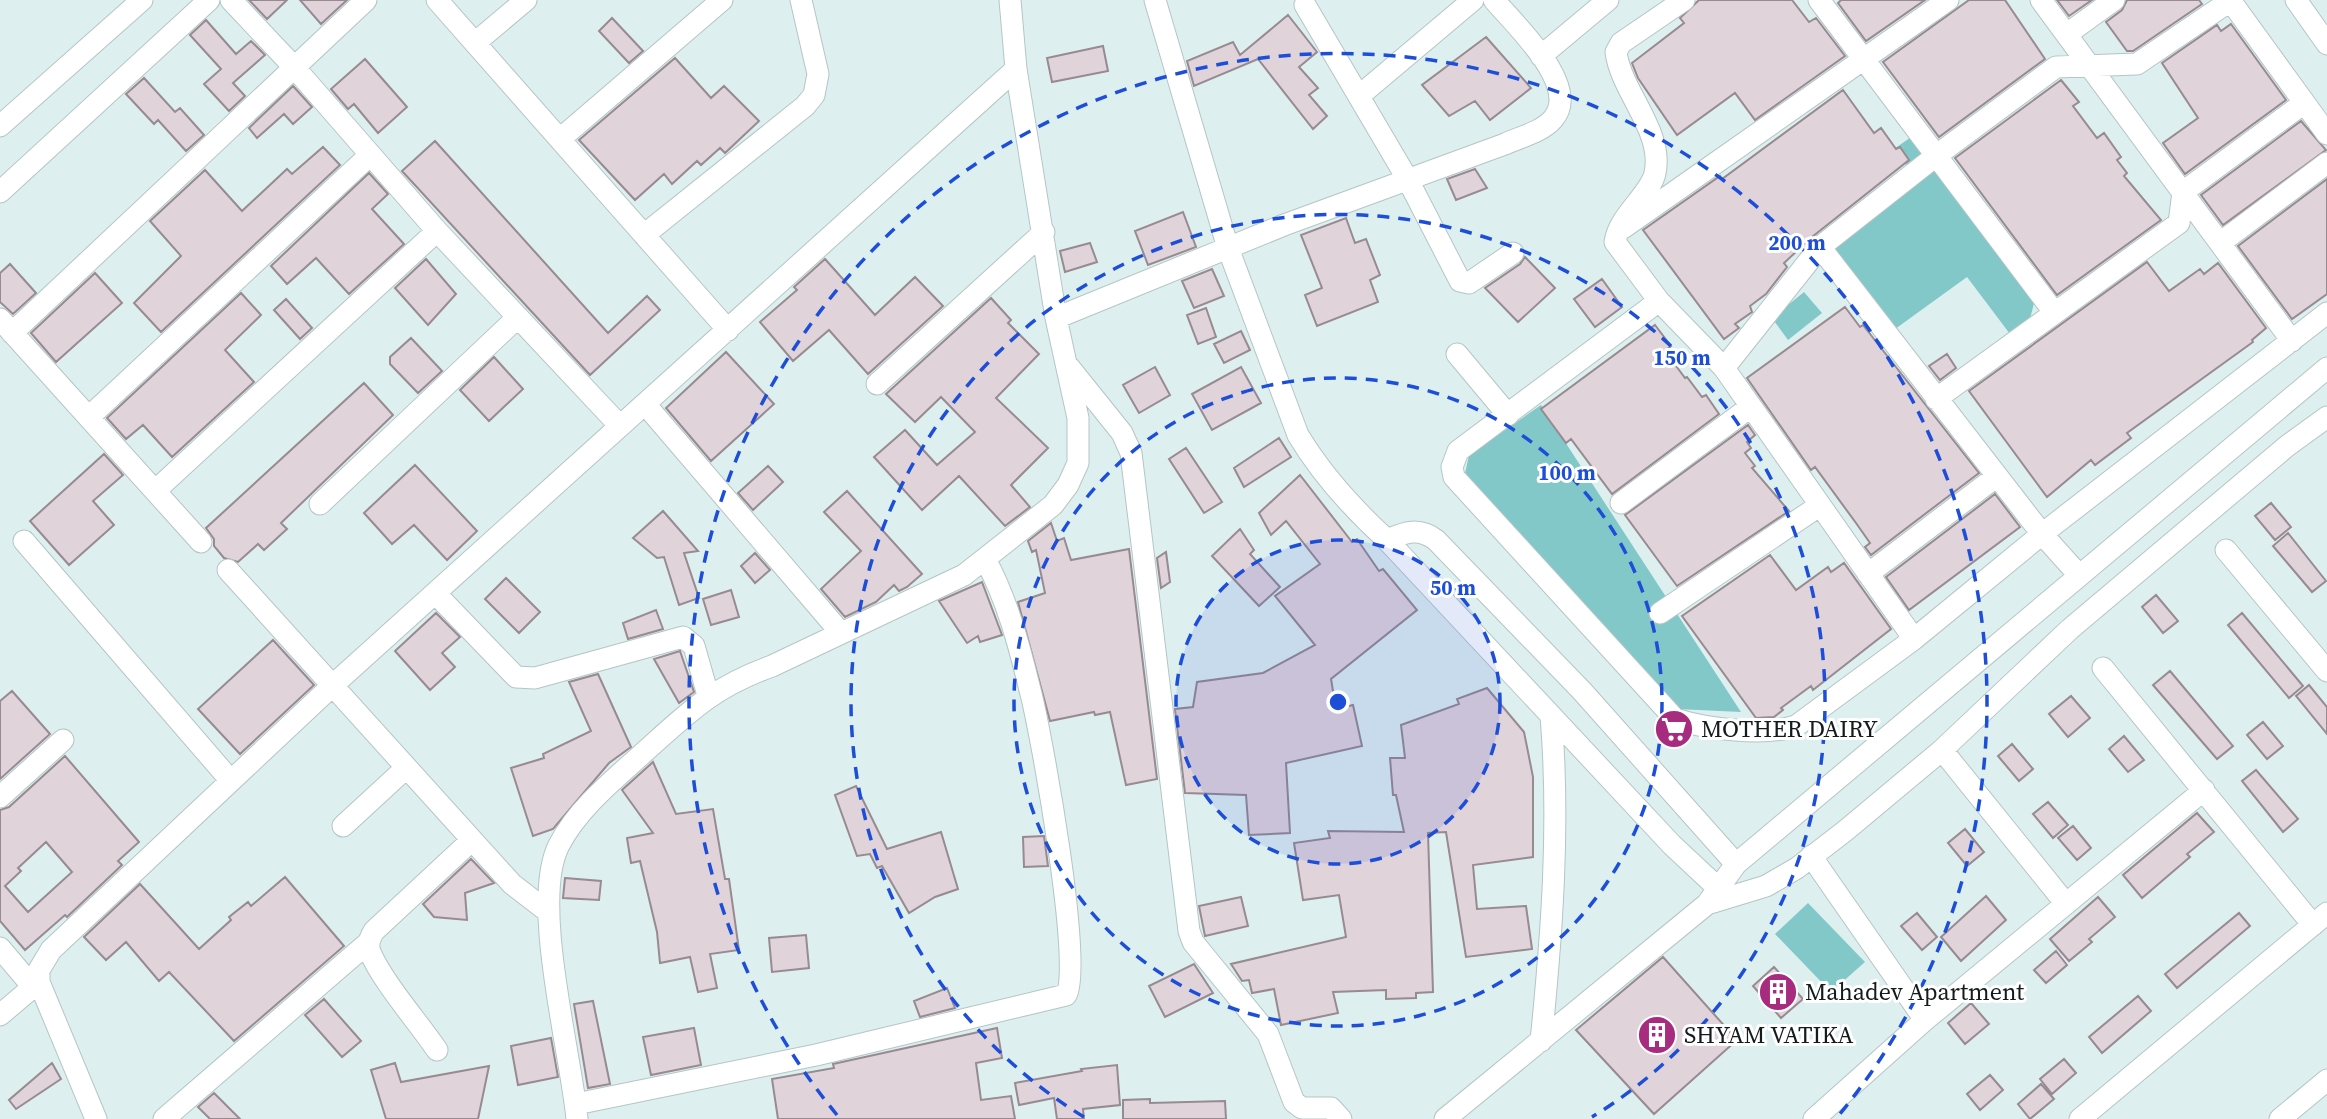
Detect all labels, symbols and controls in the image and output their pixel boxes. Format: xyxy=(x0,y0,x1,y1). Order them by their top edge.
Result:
text: 200 m xyxy=(1768,228,1826,257)
text: 150 m xyxy=(1653,343,1711,372)
text: 100 m xyxy=(1538,458,1596,487)
text: 50 m xyxy=(1430,573,1476,602)
centre of rings xyxy=(1326,690,1350,714)
supermarket icon: MOTHER DAIRY xyxy=(1653,708,1695,750)
place label: MOTHER DAIRY xyxy=(1701,712,1878,745)
building icon: Mahadev Apartment xyxy=(1757,971,1799,1013)
place label: Mahadev Apartment xyxy=(1805,975,2024,1008)
building icon: SHYAM VATIKA xyxy=(1636,1014,1678,1056)
place label: SHYAM VATIKA xyxy=(1684,1018,1854,1051)

